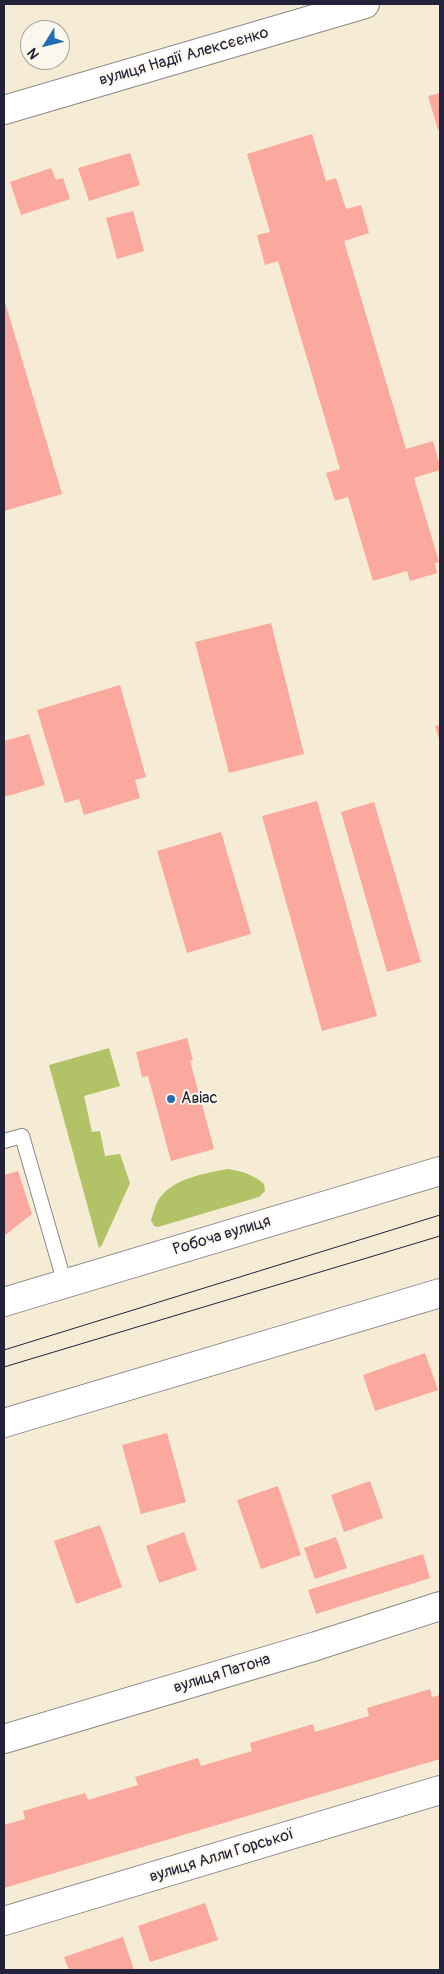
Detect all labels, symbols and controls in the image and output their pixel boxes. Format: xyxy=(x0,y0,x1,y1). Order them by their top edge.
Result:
north arrow xyxy=(20,20,70,70)
street label: вулиця Надії Алексєєнко xyxy=(97,24,271,90)
text: N xyxy=(24,45,43,62)
place label: Авіас xyxy=(181,1089,218,1109)
marker: Авіас xyxy=(165,1093,177,1105)
street label: Робоча вулиця xyxy=(171,1212,273,1260)
street label: вулиця Патона xyxy=(171,1650,273,1698)
street label: вулиця Алли Горської xyxy=(147,1825,297,1887)

